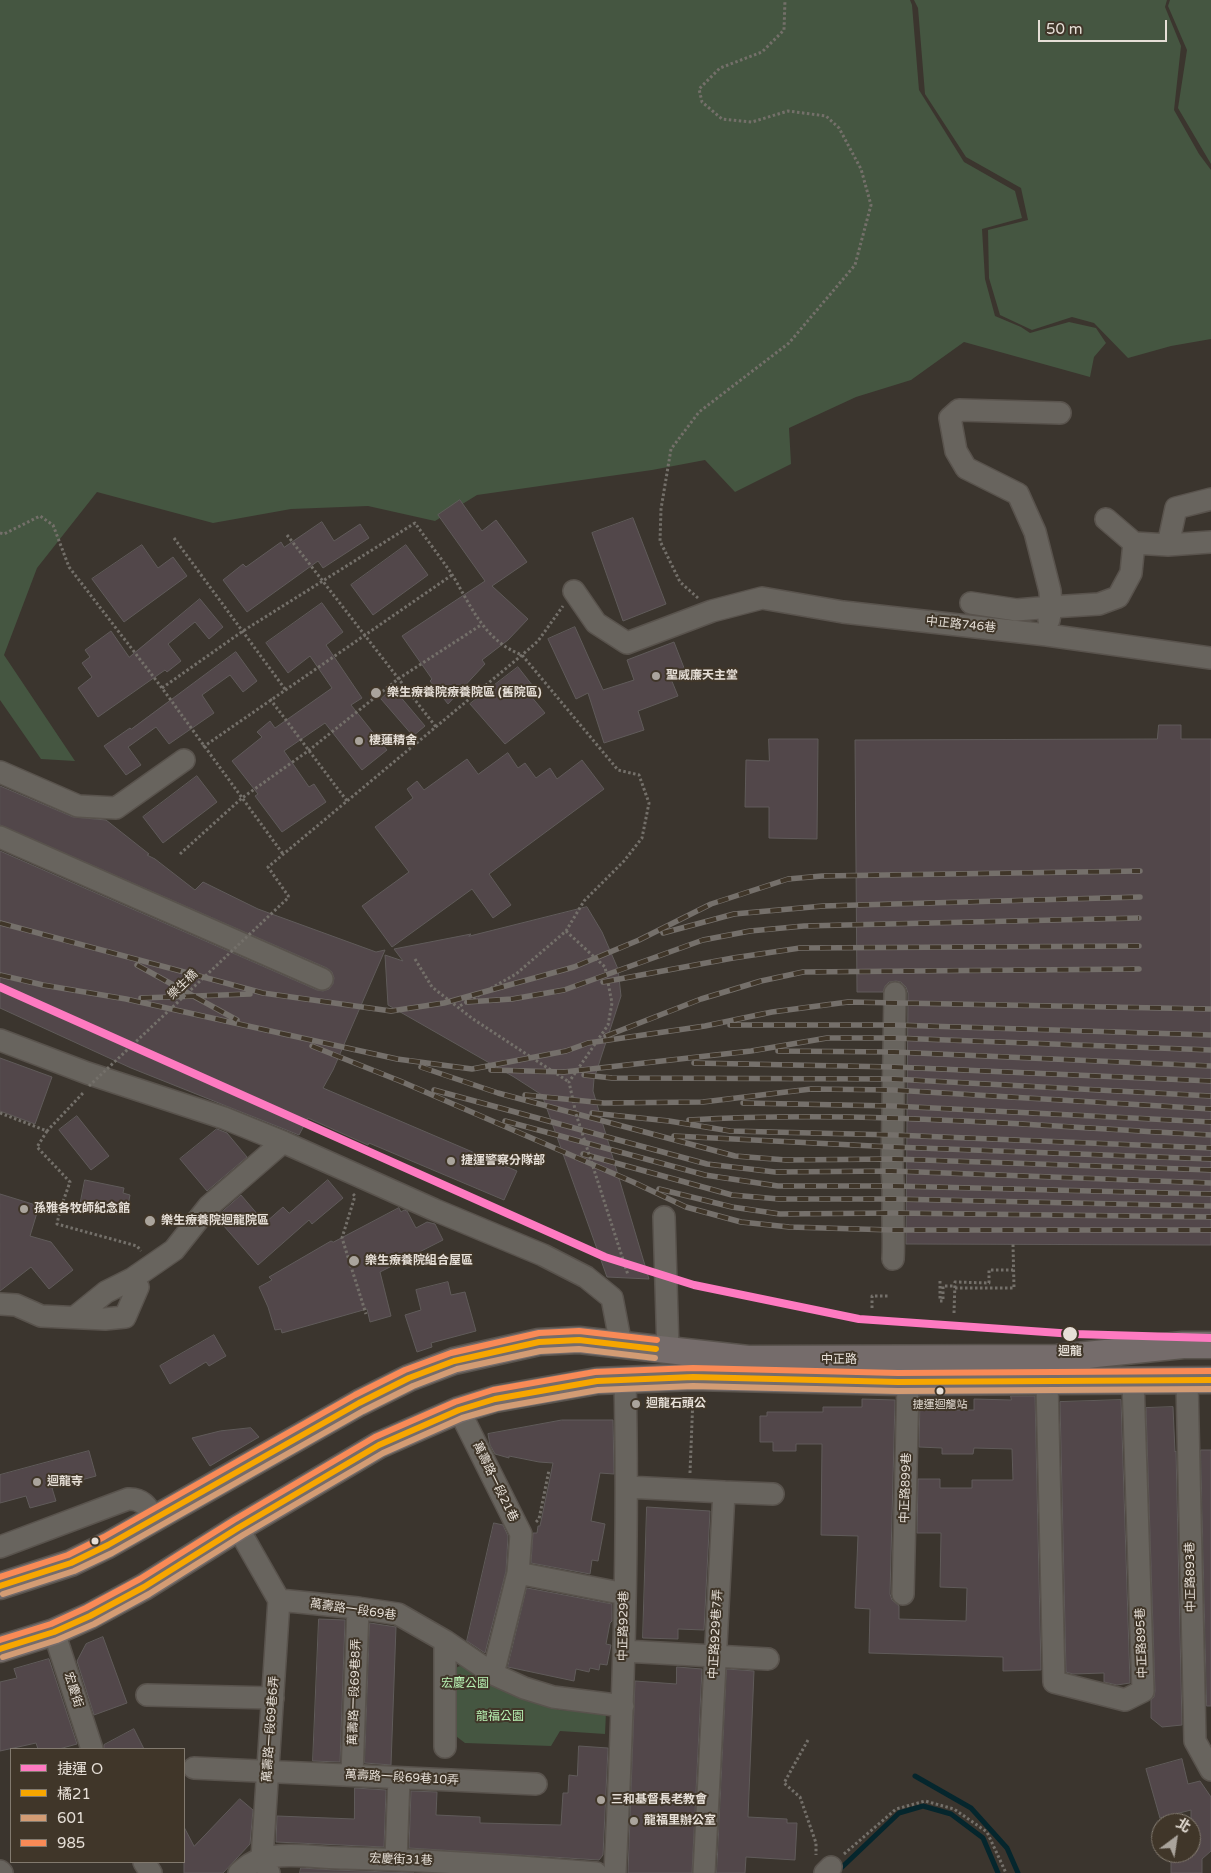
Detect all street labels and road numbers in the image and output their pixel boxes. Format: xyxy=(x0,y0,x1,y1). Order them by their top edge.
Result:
street label: 中正路746巷 xyxy=(925,614,997,636)
street label: 樂生橋 xyxy=(165,967,201,1003)
street label: 中正路 xyxy=(821,1353,857,1367)
street label: 萬壽路一段21巷 xyxy=(469,1440,521,1524)
street label: 中正路899巷 xyxy=(898,1452,914,1524)
street label: 中正路893巷 xyxy=(1183,1542,1199,1612)
street label: 中正路929巷7弄 xyxy=(706,1589,726,1679)
street label: 中正路929巷 xyxy=(616,1591,632,1661)
street label: 萬壽路一段69巷 xyxy=(309,1597,397,1623)
street label: 中正路895巷 xyxy=(1134,1607,1150,1679)
street label: 萬壽路一段69巷8弄 xyxy=(346,1638,364,1746)
street label: 宏慶街 xyxy=(61,1671,85,1709)
street label: 萬壽路一段69巷6弄 xyxy=(260,1675,282,1783)
street label: 萬壽路一段69巷10弄 xyxy=(345,1768,459,1788)
street label: 宏慶街31巷 xyxy=(369,1852,433,1868)

